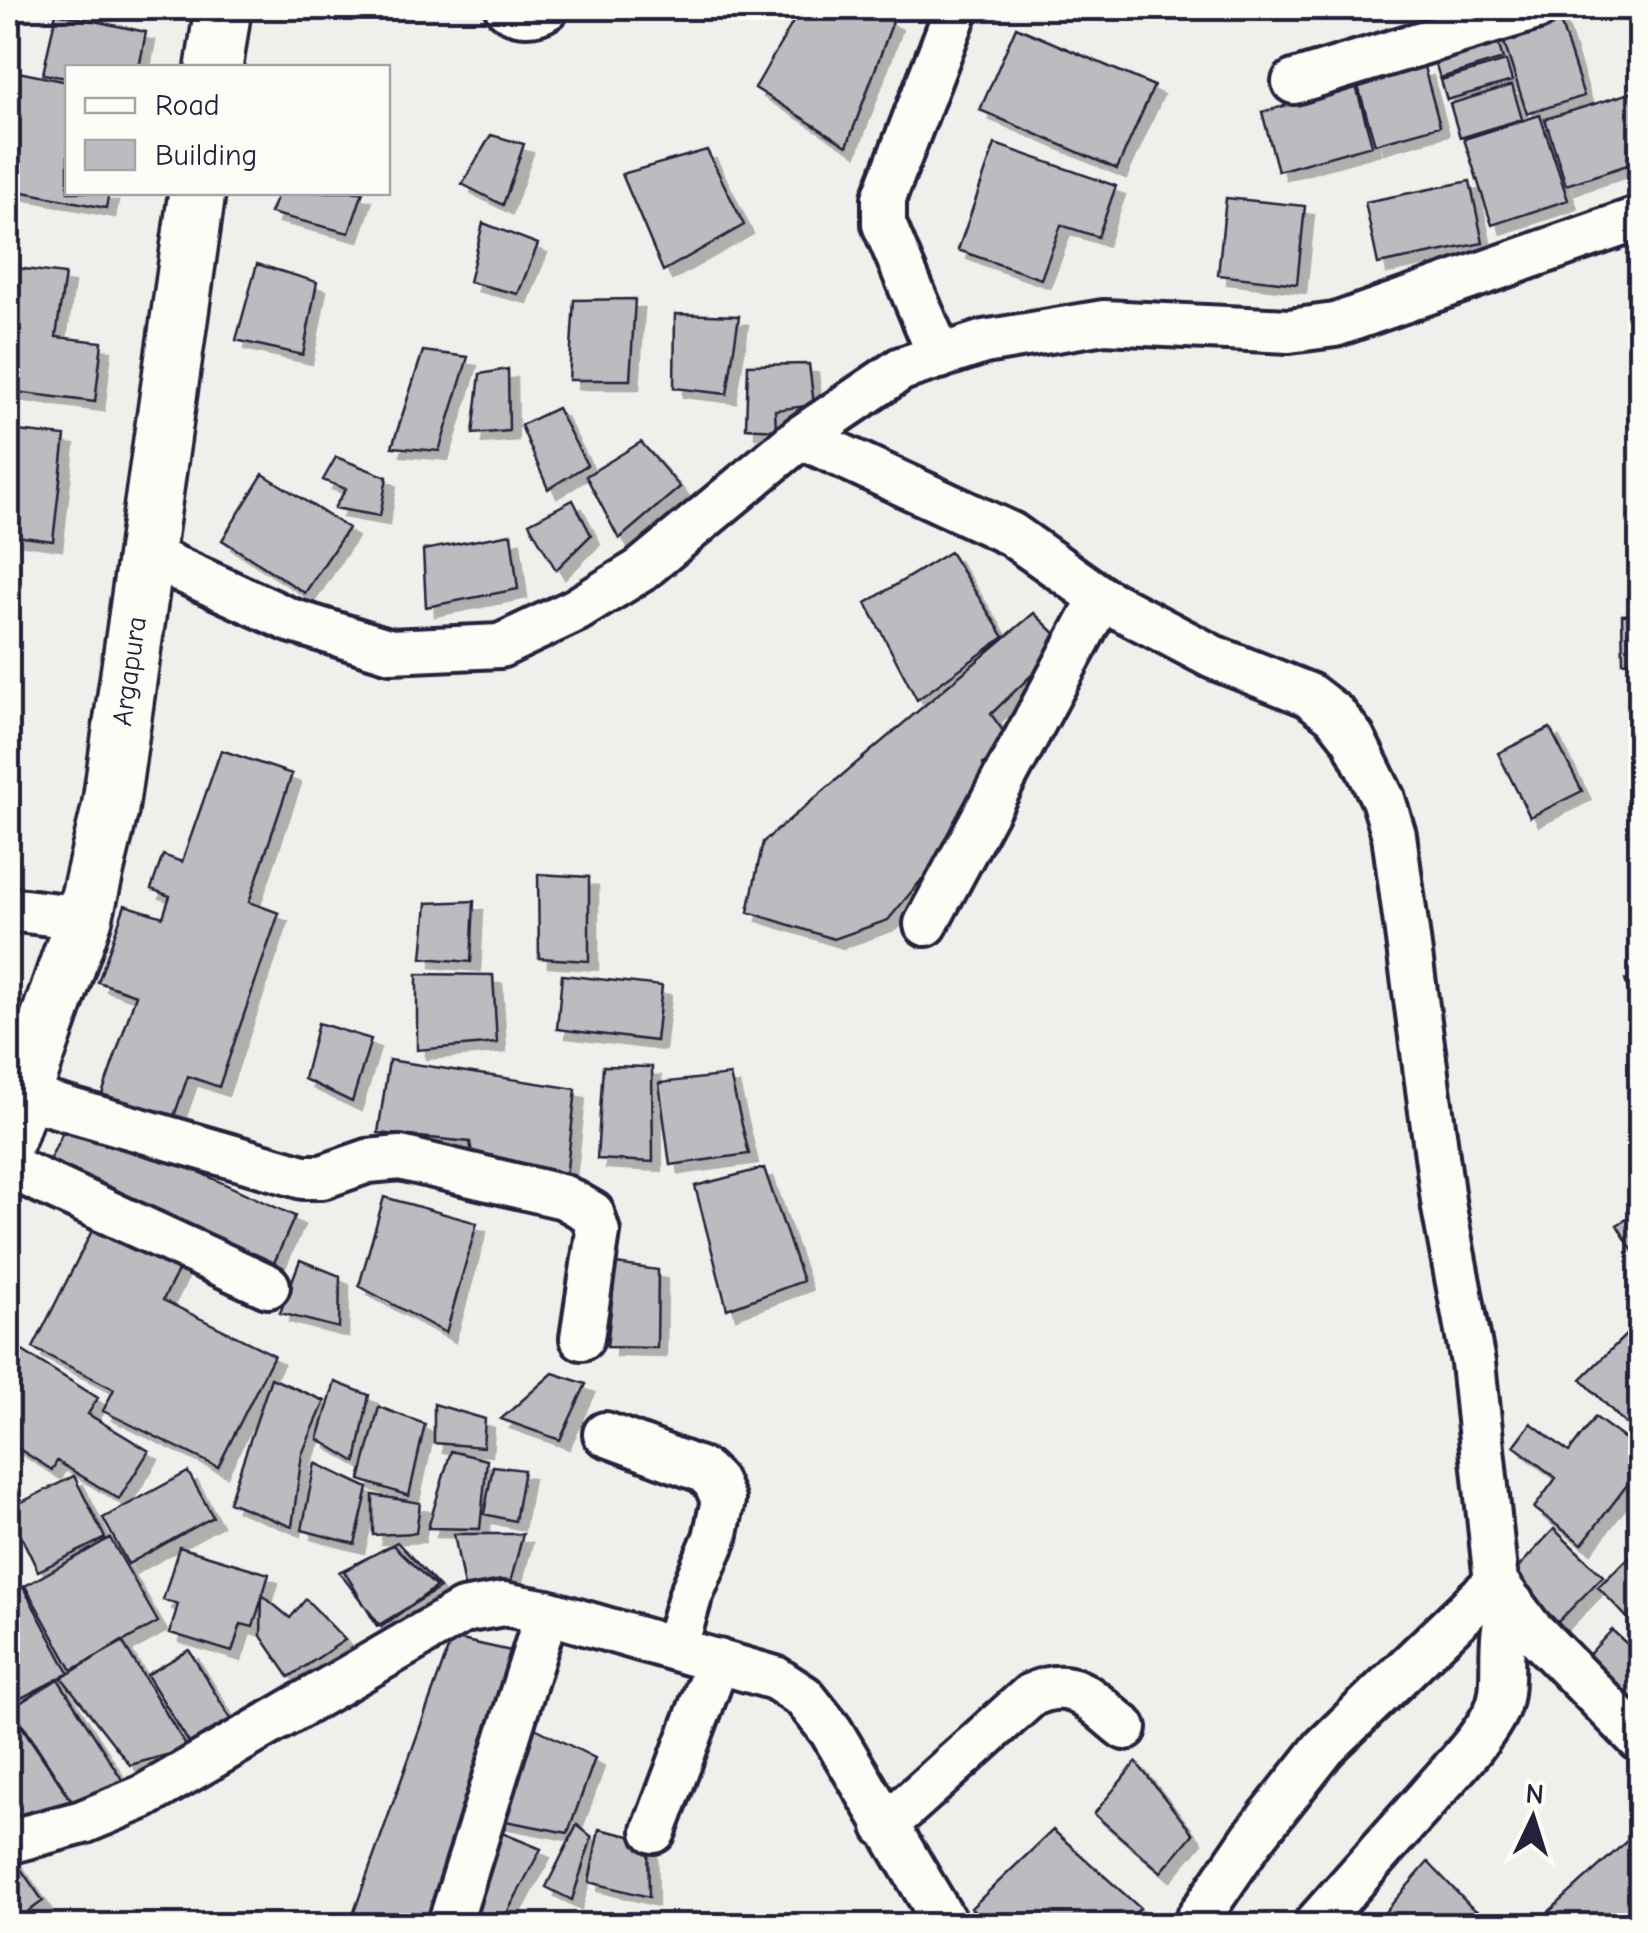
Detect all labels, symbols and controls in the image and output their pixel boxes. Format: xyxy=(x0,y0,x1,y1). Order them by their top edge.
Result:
legend xyxy=(65,65,390,195)
text: Road xyxy=(155,88,220,123)
text: Building xyxy=(155,138,258,173)
street label: Argapura xyxy=(106,615,153,728)
north arrow xyxy=(1483,1768,1583,1868)
text: N xyxy=(1524,1777,1545,1811)

